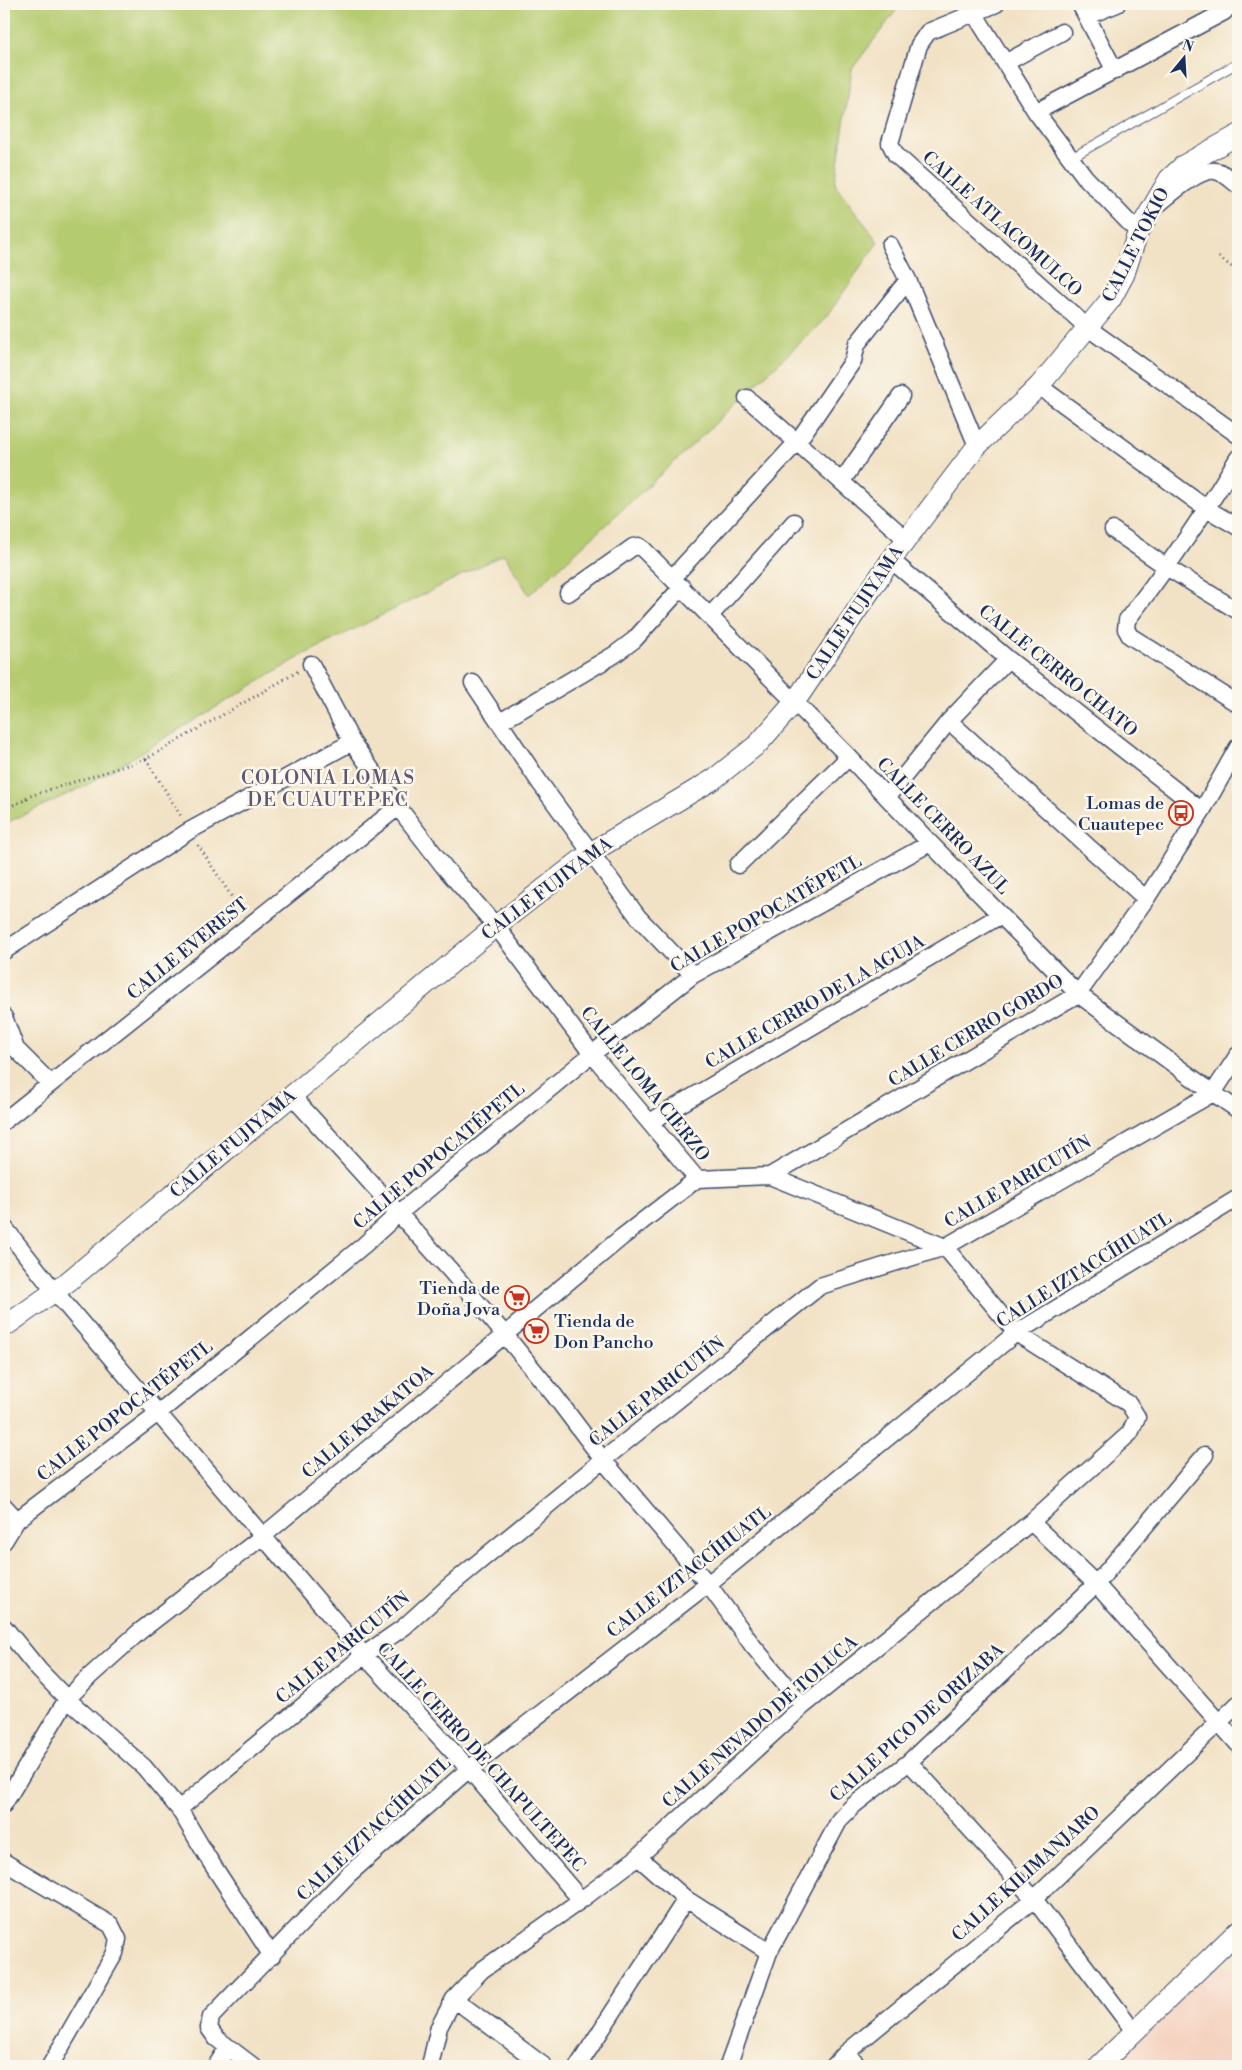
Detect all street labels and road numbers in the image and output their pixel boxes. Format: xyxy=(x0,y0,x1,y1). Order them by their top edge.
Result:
street label: CALLE ATLACOMULCO xyxy=(917,146,1087,302)
street label: CALLE TOKIO xyxy=(1097,184,1175,306)
street label: CALLE FUJIYAMA xyxy=(801,541,909,685)
street label: CALLE CERRO CHATO xyxy=(974,600,1142,742)
street label: CALLE CERRO AZUL xyxy=(872,753,1014,899)
street label: CALLE FUJIYAMA xyxy=(477,832,617,946)
street label: CALLE POPOCATÉPETL xyxy=(666,850,866,978)
street label: CALLE EVEREST xyxy=(123,893,254,1005)
street label: CALLE CERRO DE LA AGUJA xyxy=(701,929,929,1074)
street label: CALLE CERRO GORDO xyxy=(884,970,1068,1092)
street label: CALLE LOMA CIERZO xyxy=(575,1002,715,1166)
street label: CALLE POPOCATÉPETL xyxy=(349,1077,530,1235)
street label: CALLE FUJIYAMA xyxy=(165,1084,301,1203)
street label: CALLE PARICUTÍN xyxy=(940,1130,1096,1233)
street label: CALLE IZTACCÍHUATL xyxy=(992,1207,1176,1333)
street label: CALLE PARICUTÍN xyxy=(585,1331,730,1452)
street label: CALLE POPOCATÉPETL xyxy=(32,1335,218,1487)
street label: CALLE KRAKATOA xyxy=(297,1360,439,1484)
street label: CALLE IZTACCÍHUATL xyxy=(602,1501,776,1643)
street label: CALLE PARICUTÍN xyxy=(271,1586,415,1709)
street label: CALLE NEVADO DE TOLUCA xyxy=(658,1630,863,1813)
street label: CALLE CERRO DE CHAPULTEPEC xyxy=(372,1638,590,1876)
street label: CALLE PICO DE ORIZABA xyxy=(825,1638,1009,1807)
street label: CALLE IZTACCÍHUATL xyxy=(292,1752,456,1906)
street label: CALLE KILIMANJARO xyxy=(947,1801,1105,1947)

